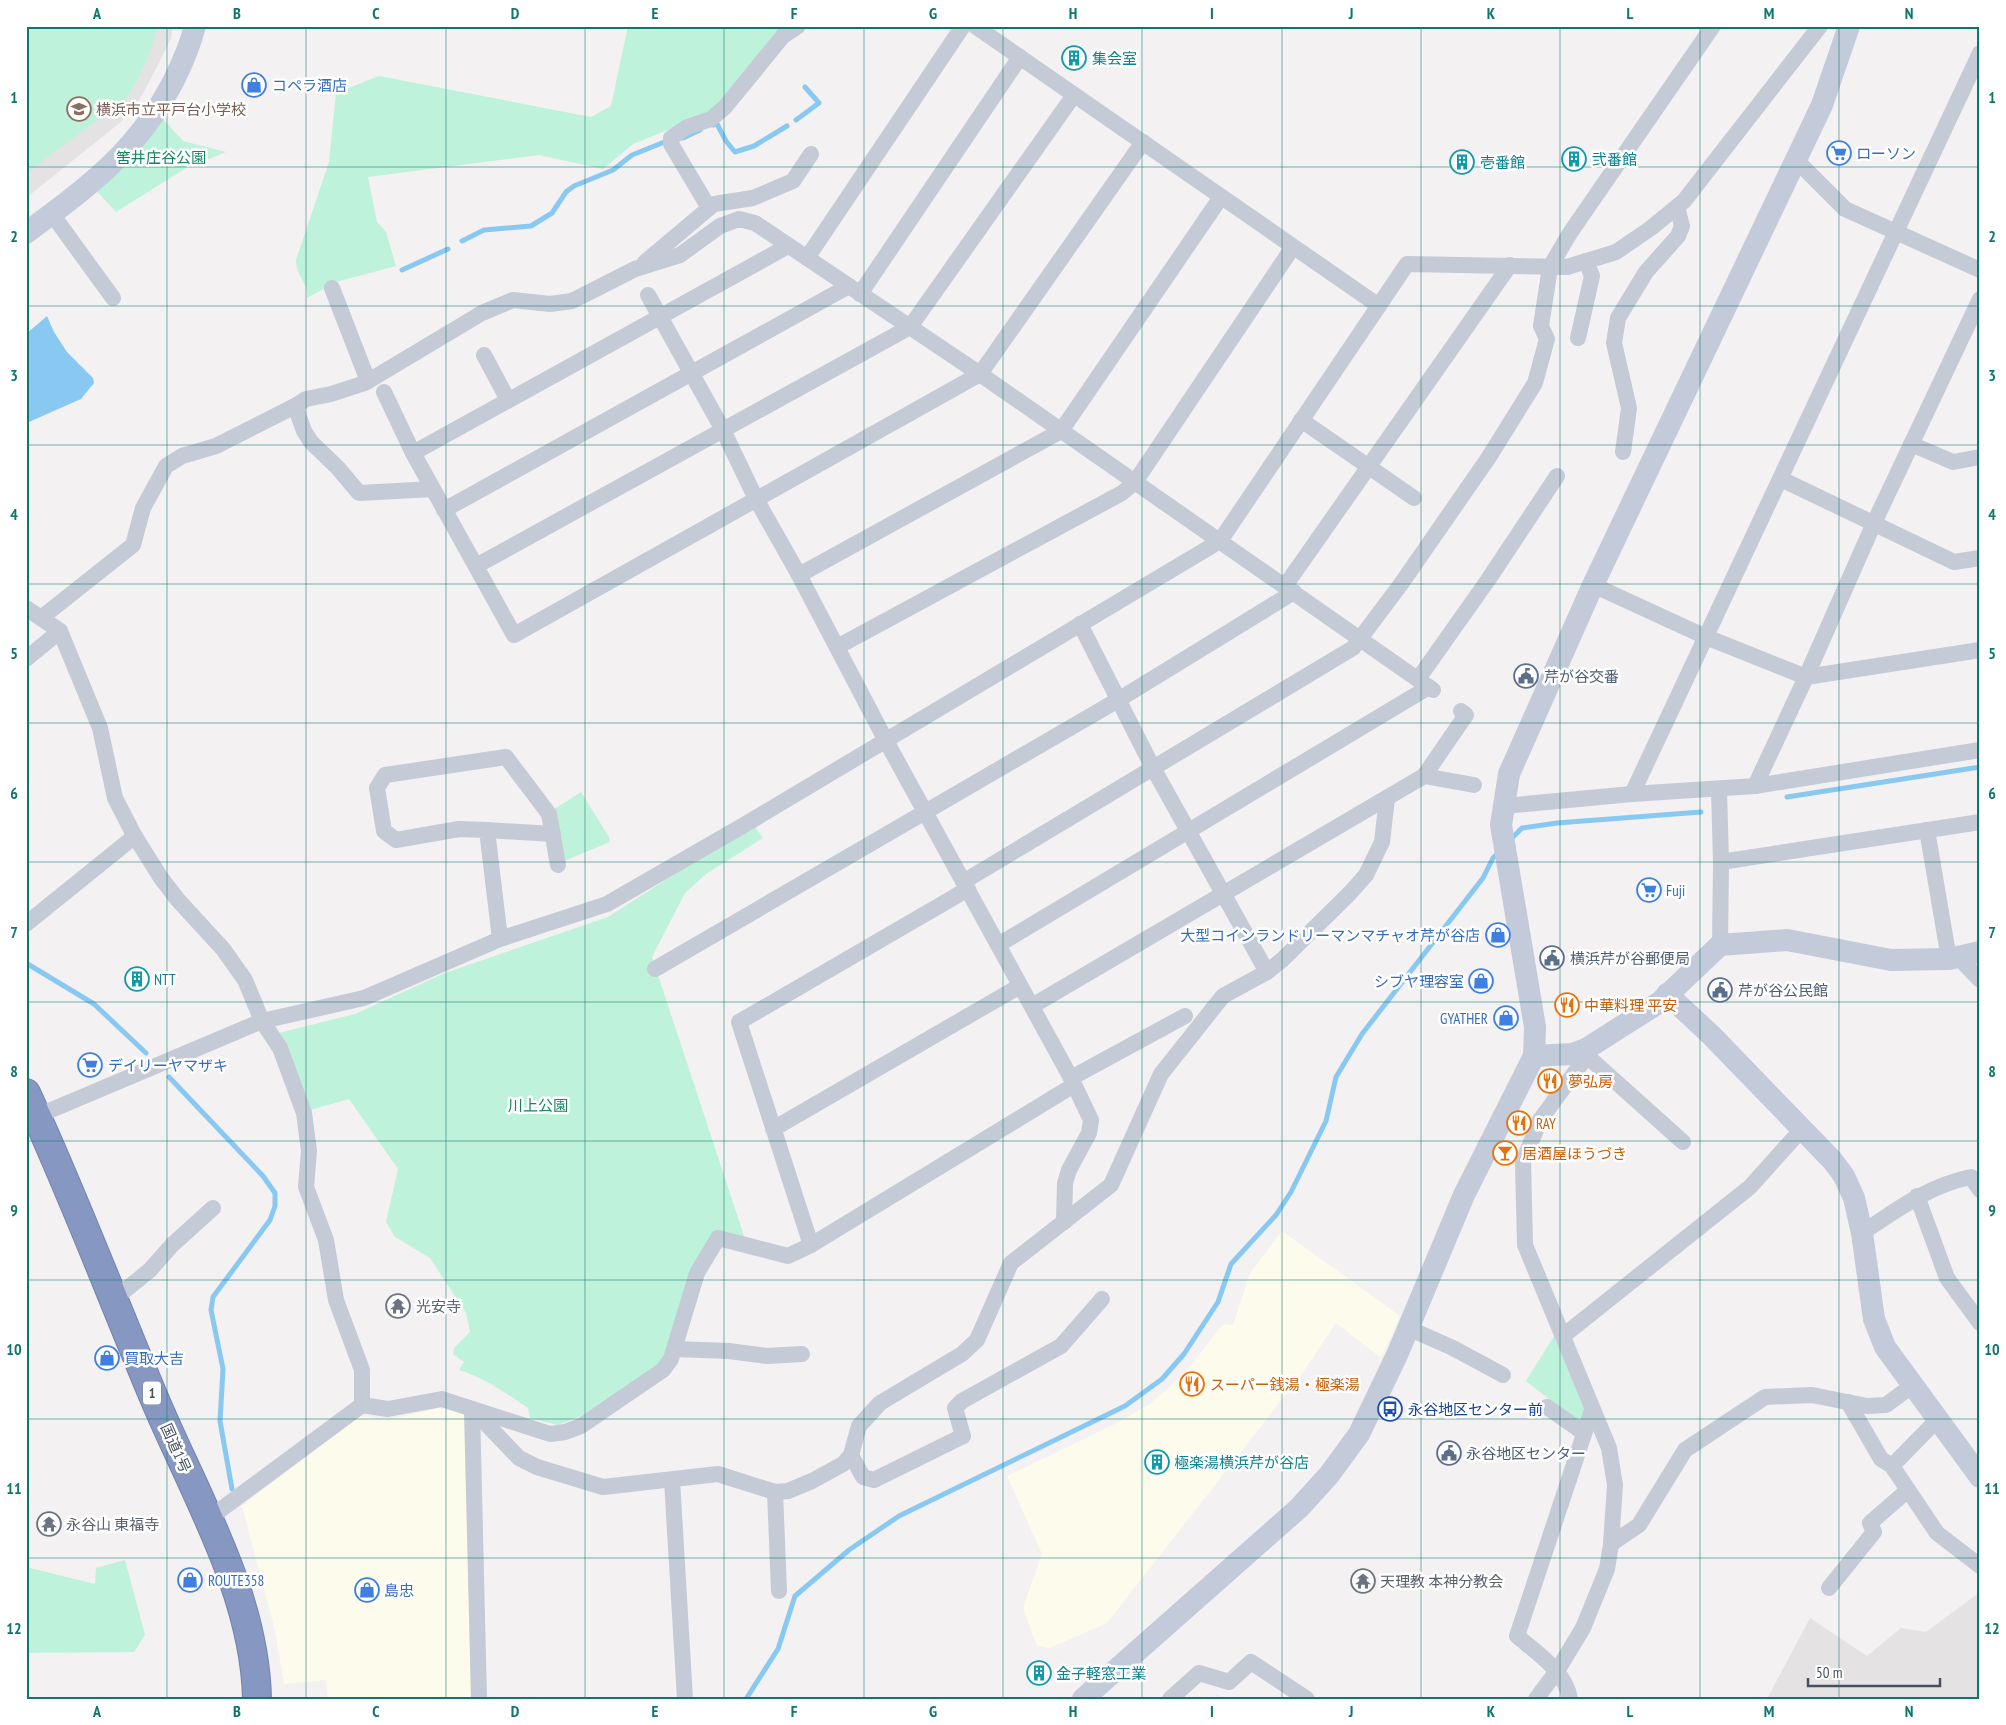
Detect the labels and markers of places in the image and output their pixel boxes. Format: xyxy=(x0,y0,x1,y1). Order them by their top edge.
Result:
building icon: 集会室 xyxy=(1061,45,1087,71)
place label: 集会室 xyxy=(1092,49,1137,68)
shop icon: コペラ酒店 xyxy=(241,72,267,98)
place label: コペラ酒店 xyxy=(272,76,347,95)
school or university icon: 横浜市立平戸台小学校 xyxy=(66,96,92,122)
place label: 横浜市立平戸台小学校 xyxy=(96,100,246,119)
supermarket icon: ローソン xyxy=(1826,140,1852,166)
place label: ローソン xyxy=(1856,144,1916,163)
building icon: 弐番館 xyxy=(1561,146,1587,172)
building icon: 壱番館 xyxy=(1449,149,1475,175)
place label: 弐番館 xyxy=(1592,150,1637,169)
place label: 壱番館 xyxy=(1480,153,1525,172)
public building icon: 芹が谷交番 xyxy=(1513,663,1539,689)
place label: 芹が谷交番 xyxy=(1544,667,1619,686)
supermarket icon: Fuji xyxy=(1636,877,1662,903)
place label: Fuji xyxy=(1666,881,1685,900)
shop icon: 大型コインランドリーマンマチャオ芹が谷店 xyxy=(1485,922,1511,948)
place label: 大型コインランドリーマンマチャオ芹が谷店 xyxy=(1180,926,1480,945)
public building icon: 横浜芹が谷郵便局 xyxy=(1539,945,1565,971)
place label: 横浜芹が谷郵便局 xyxy=(1570,949,1690,968)
building icon: NTT xyxy=(124,966,150,992)
shop icon: シブヤ理容室 xyxy=(1468,968,1494,994)
place label: NTT xyxy=(154,970,176,989)
place label: シブヤ理容室 xyxy=(1374,972,1464,991)
public building icon: 芹が谷公民館 xyxy=(1707,977,1733,1003)
place label: 芹が谷公民館 xyxy=(1738,981,1828,1000)
restaurant icon: 中華料理 平安 xyxy=(1554,992,1580,1018)
place label: 中華料理 平安 xyxy=(1584,996,1677,1015)
shop icon: GYATHER xyxy=(1493,1005,1519,1031)
place label: GYATHER xyxy=(1440,1009,1488,1028)
supermarket icon: デイリーヤマザキ xyxy=(77,1052,103,1078)
place label: デイリーヤマザキ xyxy=(108,1056,228,1075)
restaurant icon: 夢弘房 xyxy=(1537,1068,1563,1094)
place label: 夢弘房 xyxy=(1568,1072,1613,1091)
restaurant icon: RAY xyxy=(1506,1110,1532,1136)
place label: RAY xyxy=(1536,1114,1556,1133)
bar icon: 居酒屋ほうづき xyxy=(1492,1140,1518,1166)
place label: 居酒屋ほうづき xyxy=(1522,1144,1627,1163)
temple icon: 光安寺 xyxy=(385,1293,411,1319)
place label: 光安寺 xyxy=(416,1297,461,1316)
shop icon: 買取大吉 xyxy=(94,1345,120,1371)
place label: 買取大吉 xyxy=(124,1349,184,1368)
restaurant icon: スーパー銭湯・極楽湯 xyxy=(1179,1371,1205,1397)
place label: スーパー銭湯・極楽湯 xyxy=(1210,1375,1360,1394)
bus stop icon: 永谷地区センター前 xyxy=(1377,1396,1403,1422)
place label: 永谷地区センター前 xyxy=(1408,1400,1543,1419)
public building icon: 永谷地区センター xyxy=(1436,1440,1462,1466)
place label: 永谷地区センター xyxy=(1466,1444,1586,1463)
building icon: 極楽湯横浜芹が谷店 xyxy=(1144,1449,1170,1475)
place label: 極楽湯横浜芹が谷店 xyxy=(1174,1453,1309,1472)
temple icon: 永谷山 東福寺 xyxy=(36,1511,62,1537)
place label: 永谷山 東福寺 xyxy=(66,1515,159,1534)
shop icon: ROUTE358 xyxy=(177,1567,203,1593)
temple icon: 天理教 本神分教会 xyxy=(1350,1568,1376,1594)
place label: ROUTE358 xyxy=(208,1571,264,1590)
place label: 天理教 本神分教会 xyxy=(1380,1572,1503,1591)
shop icon: 島忠 xyxy=(354,1577,380,1603)
place label: 島忠 xyxy=(384,1581,414,1600)
building icon: 金子軽窓工業 xyxy=(1026,1660,1052,1686)
place label: 金子軽窓工業 xyxy=(1056,1664,1146,1683)

